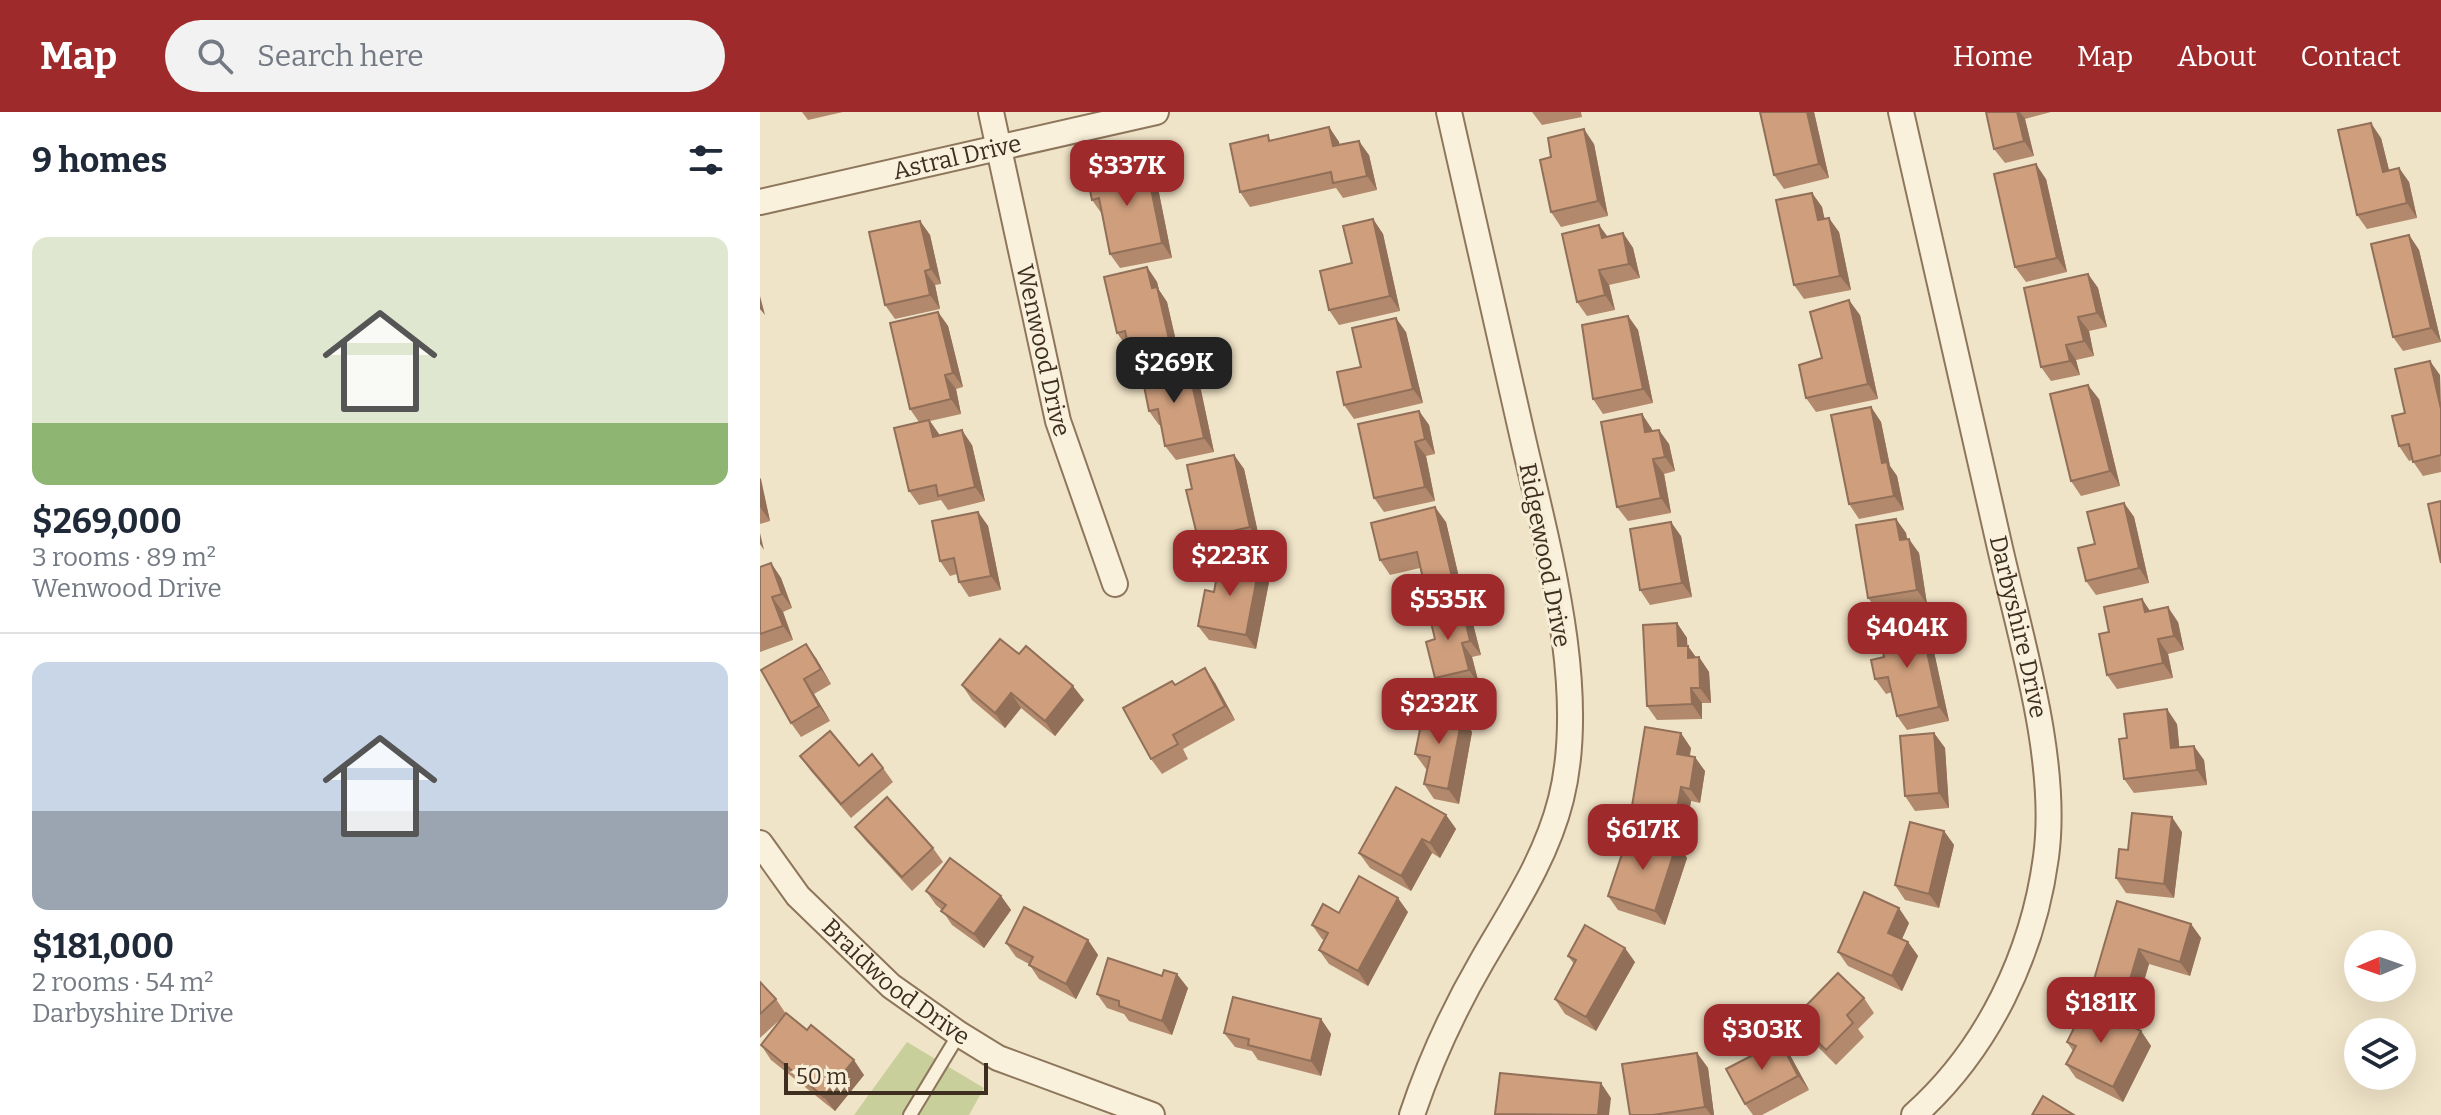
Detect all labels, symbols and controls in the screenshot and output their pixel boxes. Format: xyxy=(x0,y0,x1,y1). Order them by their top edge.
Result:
search box xyxy=(165,20,725,92)
text: Map xyxy=(40,33,117,79)
icon: search xyxy=(193,34,237,78)
text: Search here xyxy=(257,38,424,74)
text: Home xyxy=(1953,40,2033,73)
text: Map xyxy=(2077,40,2133,73)
text: About xyxy=(2177,40,2257,73)
text: Contact xyxy=(2301,40,2401,73)
street label: Astral Drive xyxy=(890,129,1024,185)
icon: filters xyxy=(684,138,728,182)
text: 9 homes xyxy=(32,140,167,181)
pin: $337K xyxy=(1071,140,1183,208)
text: $337K xyxy=(1088,150,1166,181)
street label: Wenwood Drive xyxy=(1010,262,1076,440)
icon: home xyxy=(308,289,452,433)
pin: $269K xyxy=(1118,337,1230,405)
text: $269K xyxy=(1134,347,1214,378)
street label: Ridgewood Drive xyxy=(1513,460,1577,650)
text: $269,000 xyxy=(32,501,182,542)
pin: $223K xyxy=(1174,530,1286,598)
street label: Darbyshire Drive xyxy=(1984,533,2053,720)
text: $223K xyxy=(1191,540,1269,571)
text: 3 rooms · 89 m² xyxy=(32,542,216,573)
text: Wenwood Drive xyxy=(32,573,222,604)
pin: $535K xyxy=(1392,574,1504,642)
text: $535K xyxy=(1409,584,1487,615)
pin: $404K xyxy=(1851,602,1963,670)
text: $404K xyxy=(1866,612,1948,643)
pin: $232K xyxy=(1383,678,1495,746)
text: $232K xyxy=(1400,688,1478,719)
icon: home xyxy=(308,714,452,858)
pin: $617K xyxy=(1587,804,1699,872)
text: $617K xyxy=(1606,814,1680,845)
street label: Braidwood Drive xyxy=(816,913,975,1051)
text: $181,000 xyxy=(32,926,174,967)
north arrow xyxy=(2344,930,2416,1002)
map controls xyxy=(2344,930,2416,1090)
text: 2 rooms · 54 m² xyxy=(32,967,214,998)
pin: $181K xyxy=(2045,977,2157,1045)
text: $181K xyxy=(2065,987,2137,1018)
text: Darbyshire Drive xyxy=(32,998,234,1029)
pin: $303K xyxy=(1706,1004,1818,1072)
text: $303K xyxy=(1722,1014,1802,1045)
button: layers xyxy=(2344,1018,2416,1090)
scale bar xyxy=(784,1059,988,1095)
text: 50 m xyxy=(796,1063,847,1090)

